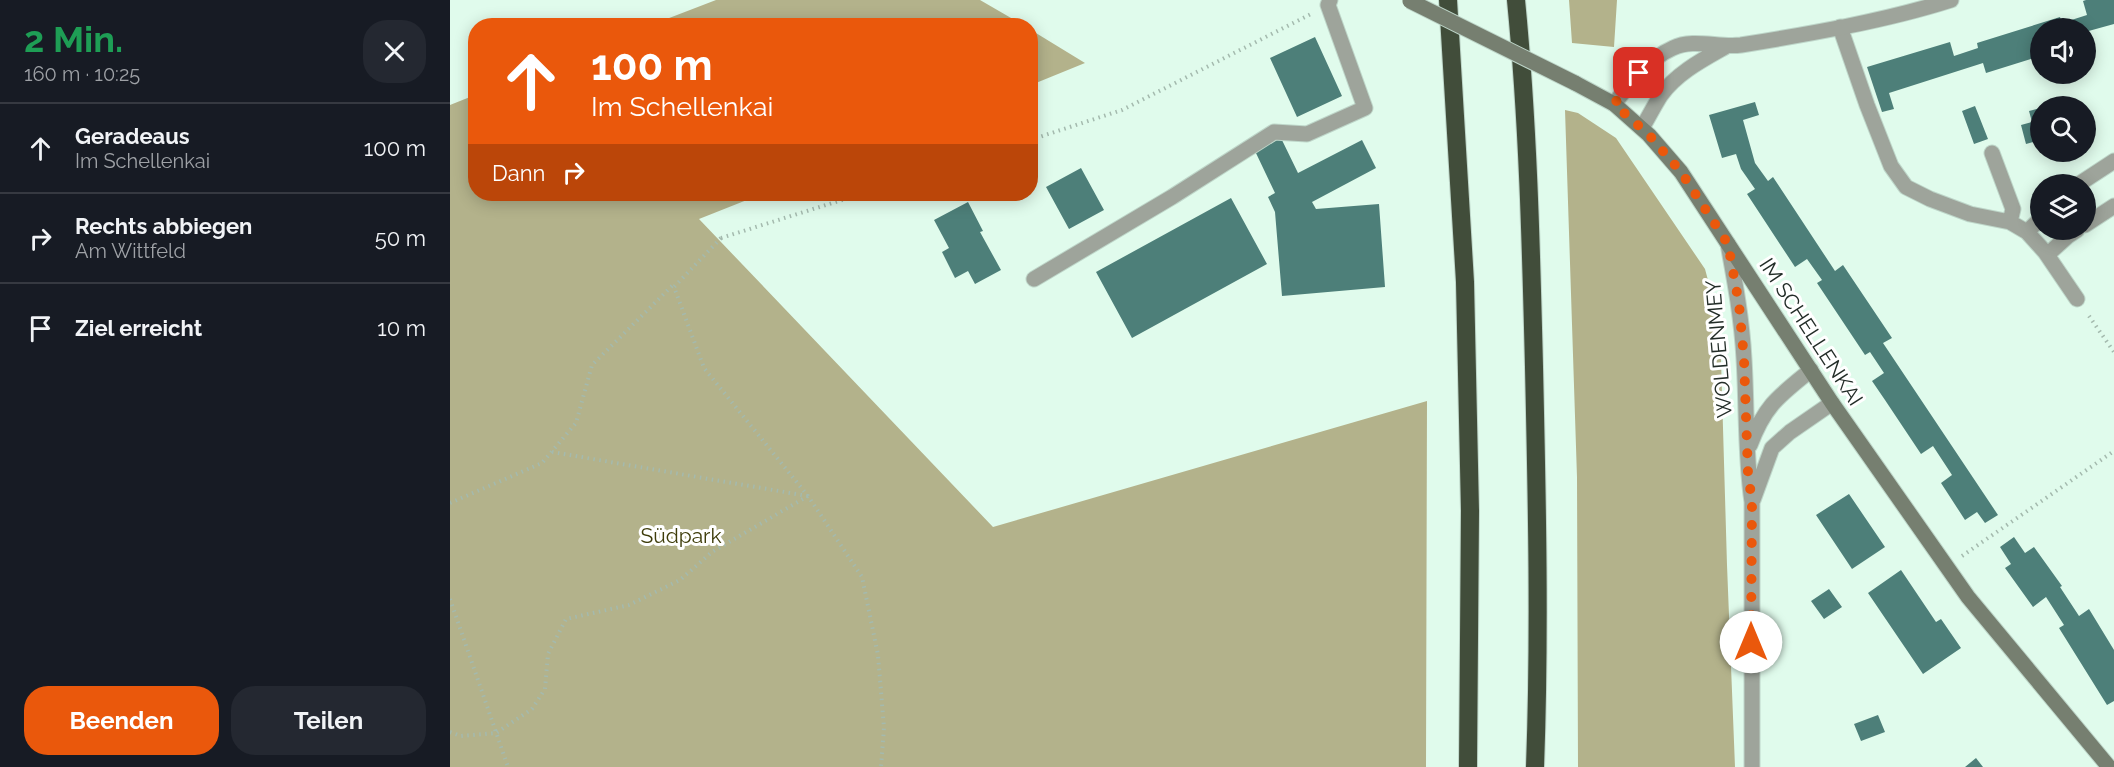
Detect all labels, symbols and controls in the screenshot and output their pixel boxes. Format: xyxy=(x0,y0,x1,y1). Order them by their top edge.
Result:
text: 2 Min. xyxy=(24,18,123,60)
map controls xyxy=(2030,18,2096,240)
button: sound xyxy=(2030,18,2096,84)
button: close xyxy=(363,20,426,83)
text: 100 m xyxy=(591,41,713,90)
icon: ahead xyxy=(492,42,570,120)
pin xyxy=(1613,47,1664,98)
icon: arrive xyxy=(1622,56,1655,89)
text: 160 m · 10:25 xyxy=(24,62,140,86)
text: Im Schellenkai xyxy=(591,91,773,122)
button: search xyxy=(2030,96,2096,162)
text: Geradeaus xyxy=(75,123,190,149)
icon: ahead xyxy=(24,132,57,165)
text: 100 m xyxy=(364,135,426,161)
text: Im Schellenkai xyxy=(75,149,210,173)
icon: right xyxy=(557,156,590,189)
text: Dann xyxy=(492,160,545,186)
button: layers xyxy=(2030,174,2096,240)
text: Rechts abbiegen xyxy=(75,213,252,239)
icon: right xyxy=(24,222,57,255)
text: 50 m xyxy=(375,225,426,251)
text: Am Wittfeld xyxy=(75,239,186,263)
street label: IM SCHELLENKAI xyxy=(1754,253,1868,410)
street label: WOLDENMEY xyxy=(1700,279,1737,419)
icon: arrive xyxy=(24,312,57,345)
text: Ziel erreicht xyxy=(75,315,202,341)
text: 10 m xyxy=(377,315,426,341)
park label: Südpark xyxy=(640,523,722,548)
position arrow xyxy=(1719,610,1783,674)
button: Beenden xyxy=(24,686,219,755)
button: Teilen xyxy=(231,686,426,755)

